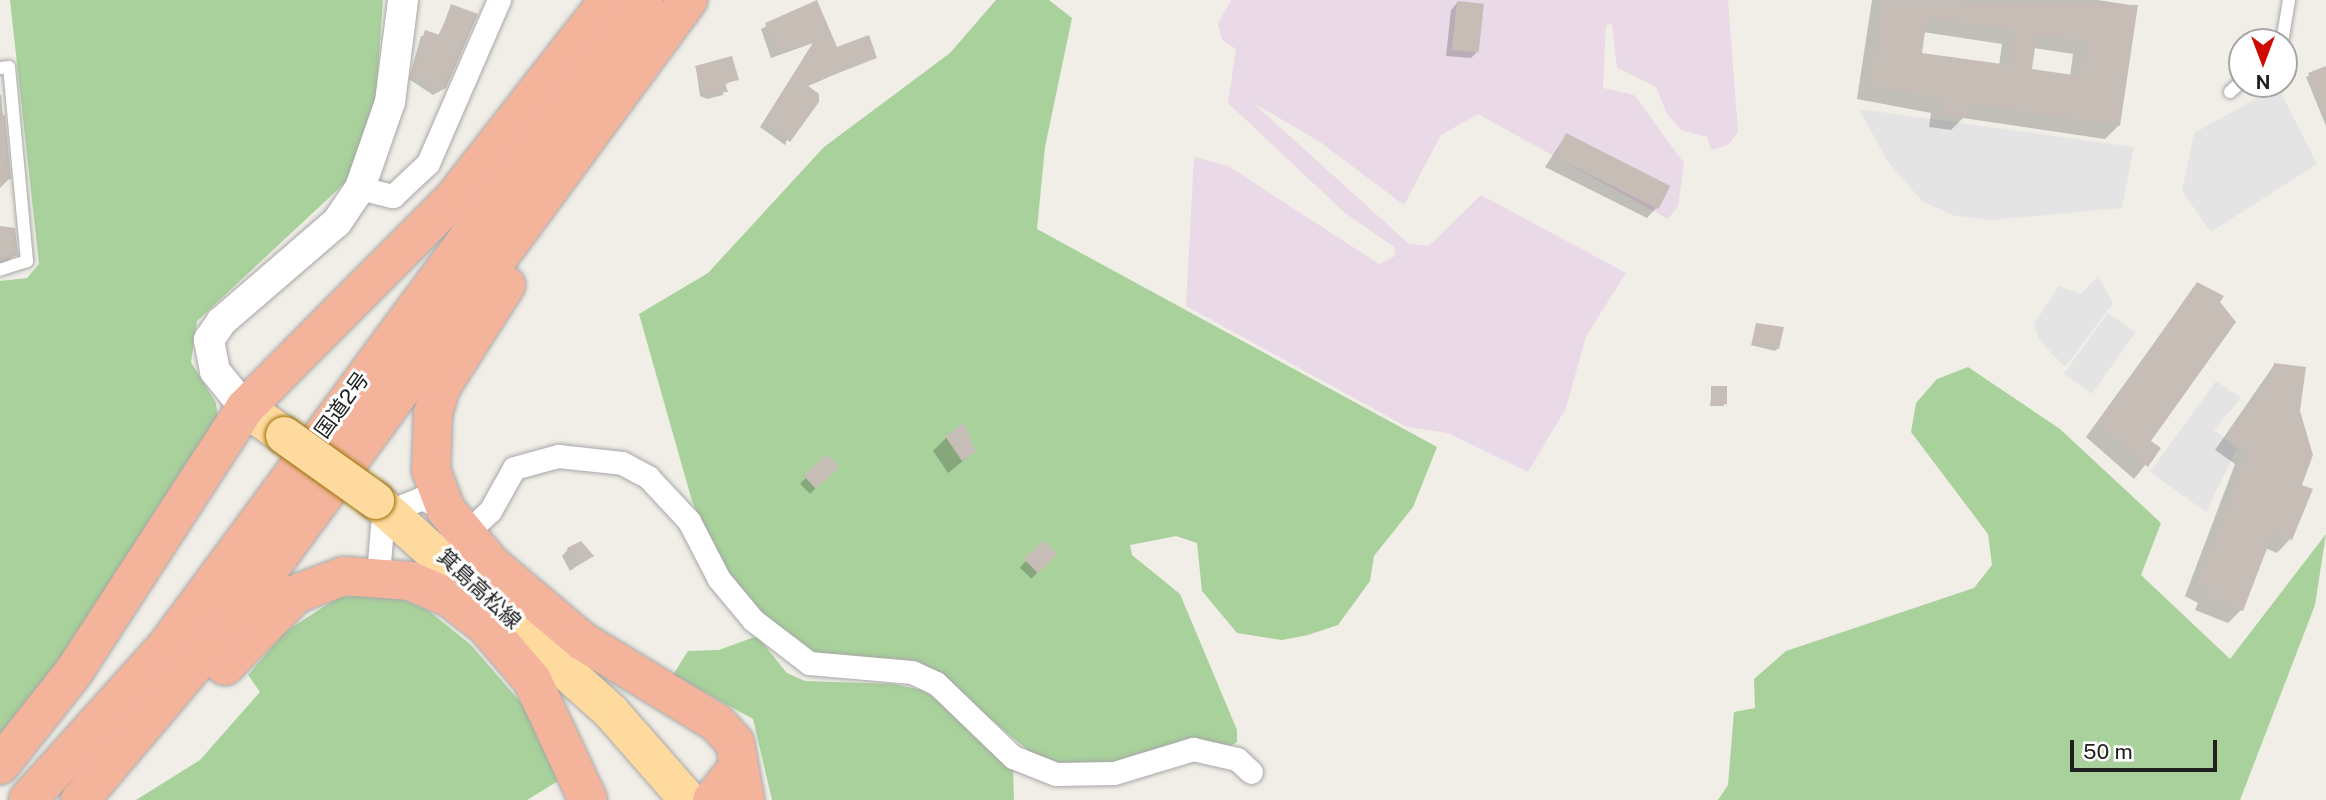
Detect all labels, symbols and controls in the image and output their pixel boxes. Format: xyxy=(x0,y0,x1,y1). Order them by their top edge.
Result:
north arrow xyxy=(2228,28,2298,98)
text: N xyxy=(2256,71,2270,93)
street label: 国道2号 xyxy=(310,367,374,443)
street label: 箕島高松線 xyxy=(432,544,526,634)
scale bar xyxy=(2074,726,2221,770)
text: 50 m xyxy=(2083,739,2133,764)

